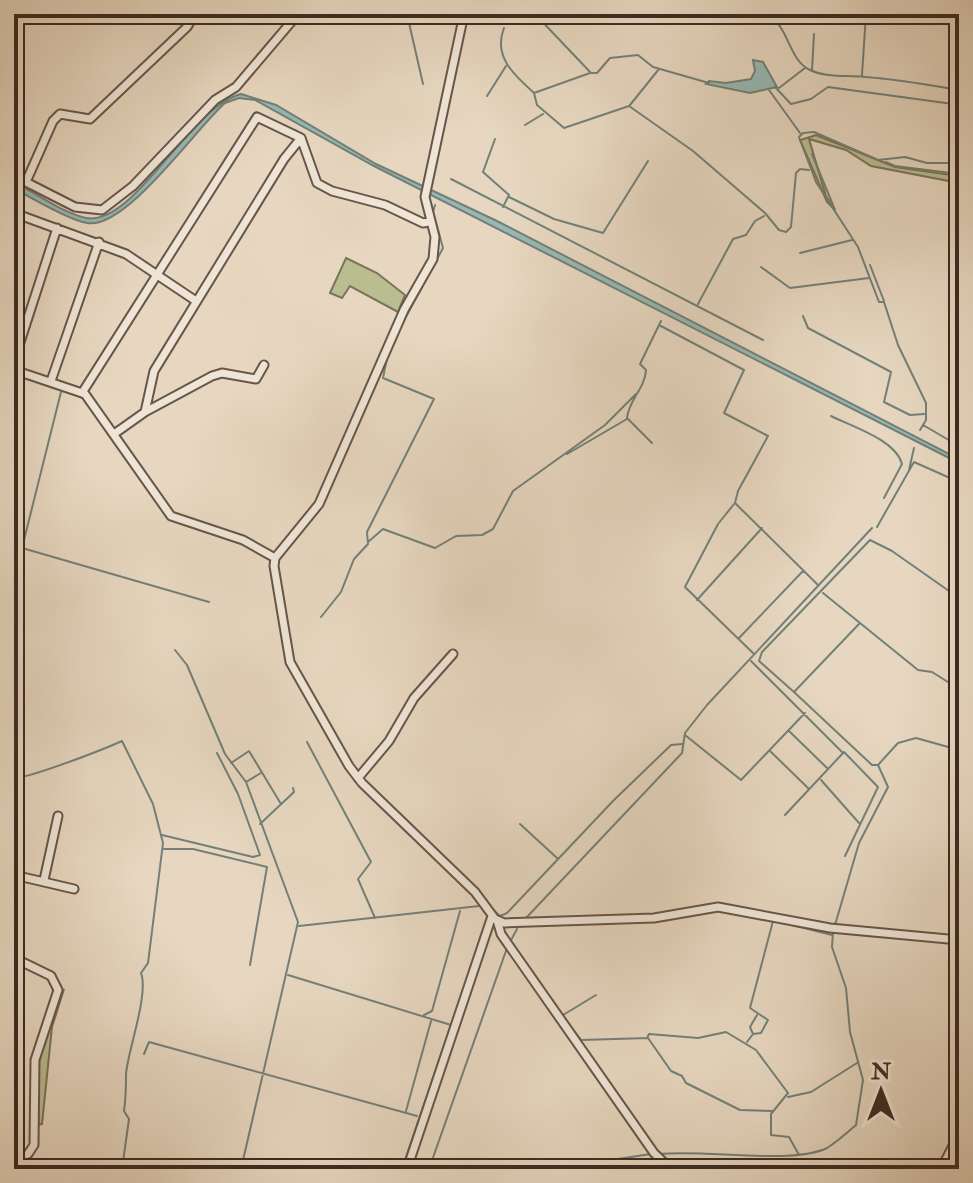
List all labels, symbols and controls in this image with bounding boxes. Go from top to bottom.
north arrow [841,1051,921,1131]
text: N [870,1058,891,1086]

